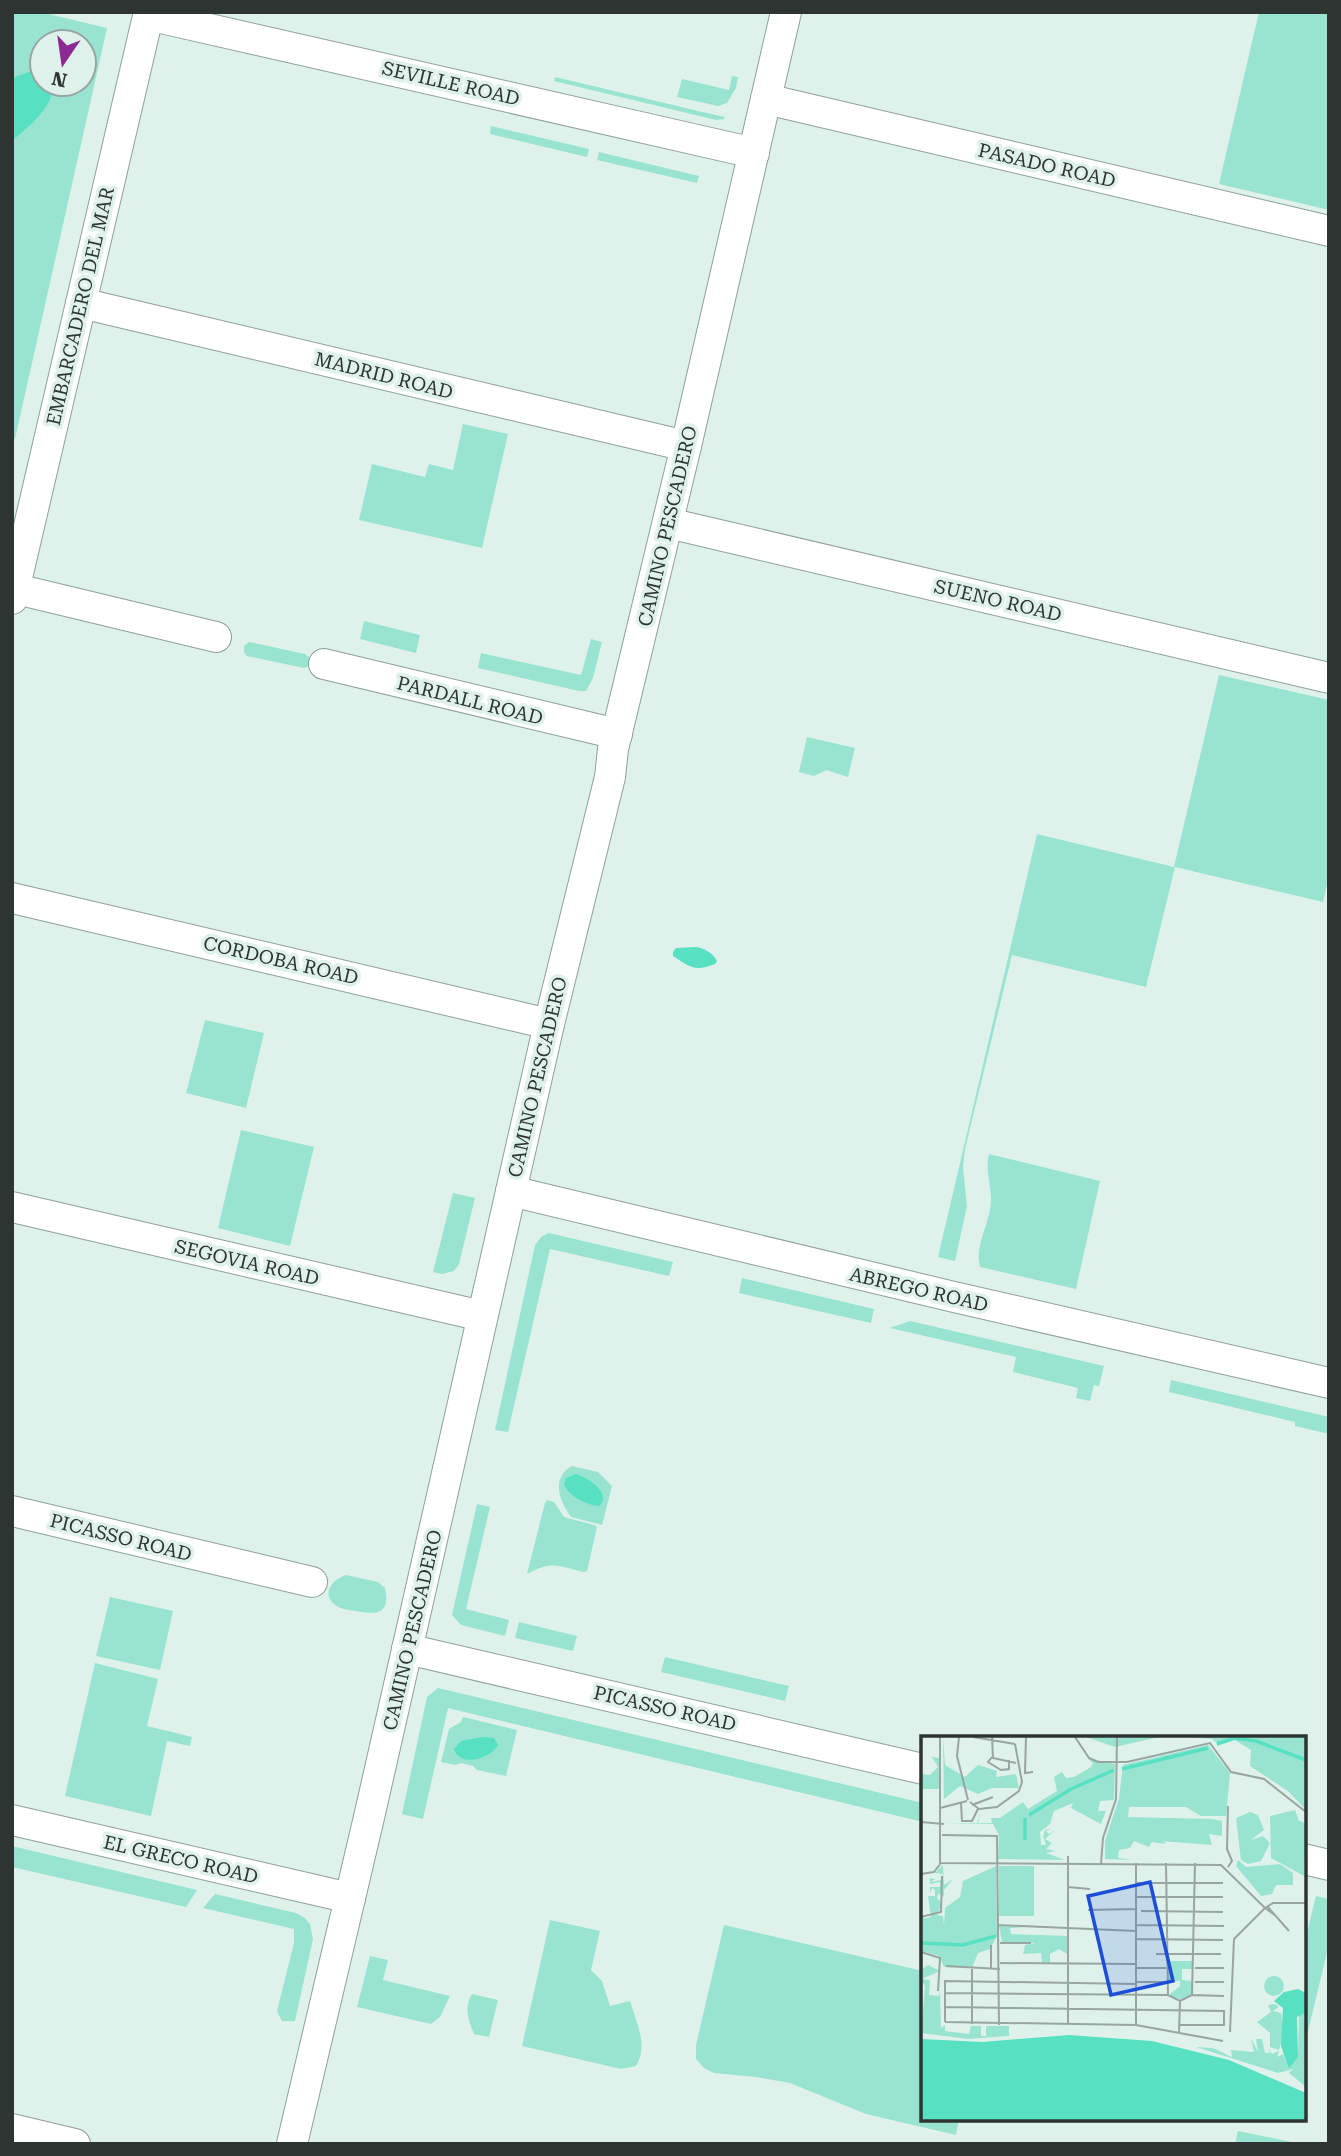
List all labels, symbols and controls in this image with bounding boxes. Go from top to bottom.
north arrow [28,28,98,98]
street label: SEVILLE ROAD [380,56,522,111]
text: N [49,66,69,92]
street label: PASADO ROAD [976,138,1118,192]
street label: EMBARCADERO DEL MAR [42,185,119,428]
street label: MADRID ROAD [312,347,455,404]
street label: CAMINO PESCADERO [633,424,702,629]
street label: SUENO ROAD [932,575,1064,626]
street label: PARDALL ROAD [395,671,545,730]
street label: CORDOBA ROAD [201,931,361,989]
street label: CAMINO PESCADERO [503,975,572,1180]
street label: SEGOVIA ROAD [172,1235,321,1290]
street label: ABREGO ROAD [847,1262,990,1317]
street label: PICASSO ROAD [48,1509,194,1566]
street label: CAMINO PESCADERO [378,1528,447,1733]
street label: PICASSO ROAD [591,1681,738,1736]
inset map [921,1736,1306,2121]
street label: EL GRECO ROAD [101,1831,260,1888]

